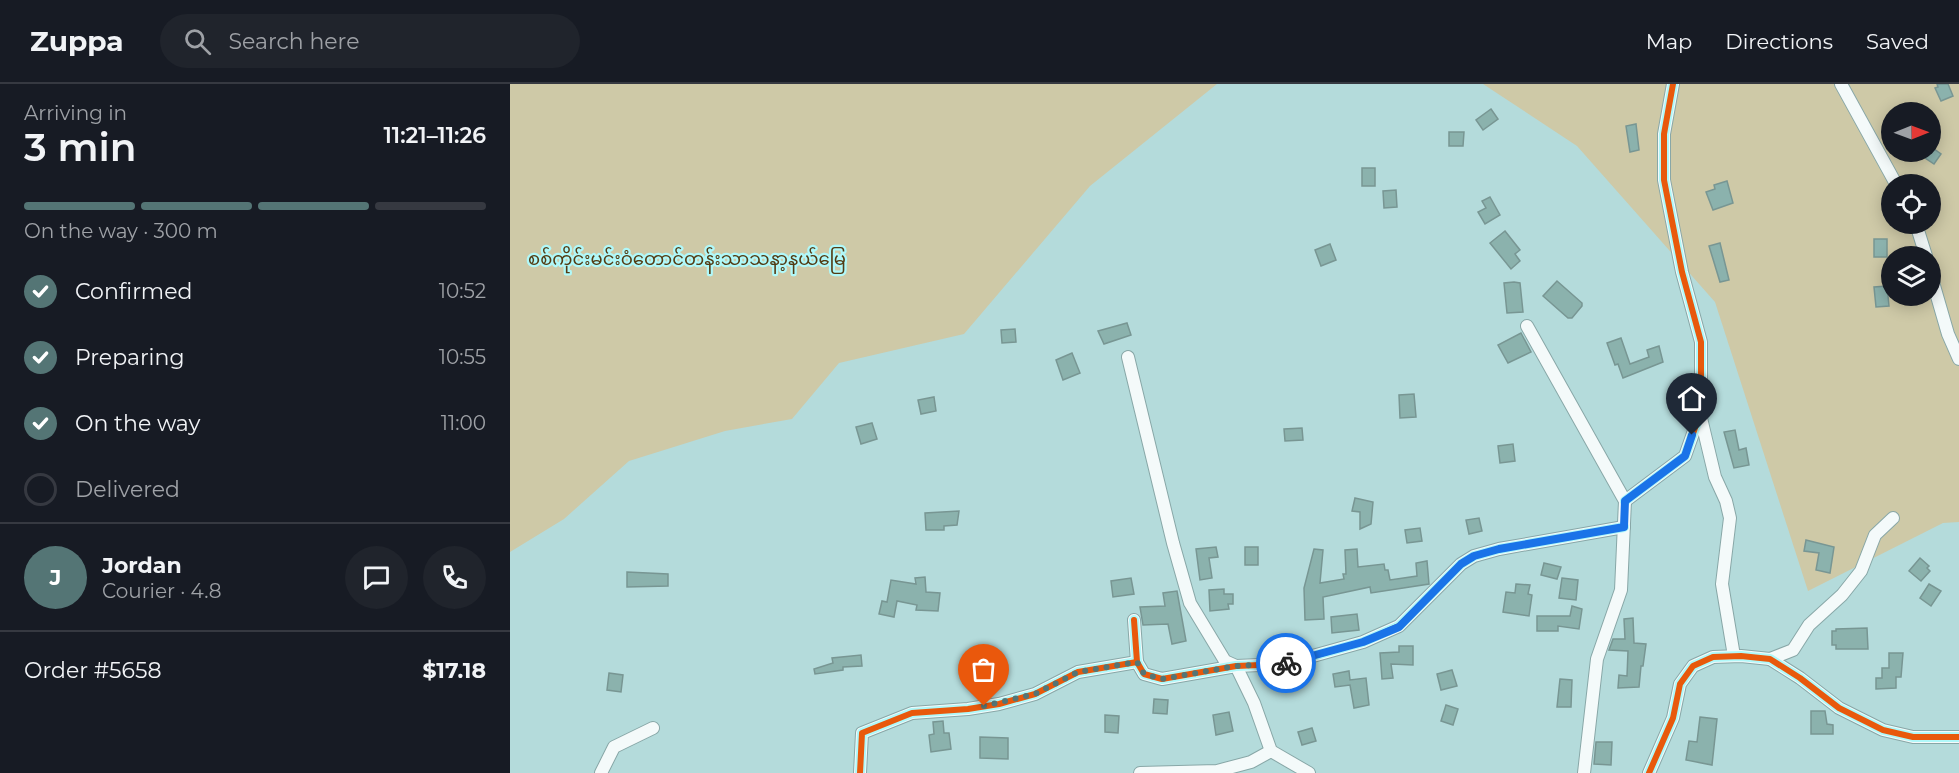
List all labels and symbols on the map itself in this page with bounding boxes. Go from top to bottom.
north arrow [1881,102,1941,162]
park label: စစ်ကိုင်းမင်းဝံတောင်တန်းသာသနာ့နယ်မြေ [528,245,846,274]
pin [1666,373,1717,435]
courier [1256,633,1316,693]
pin [958,644,1009,706]

